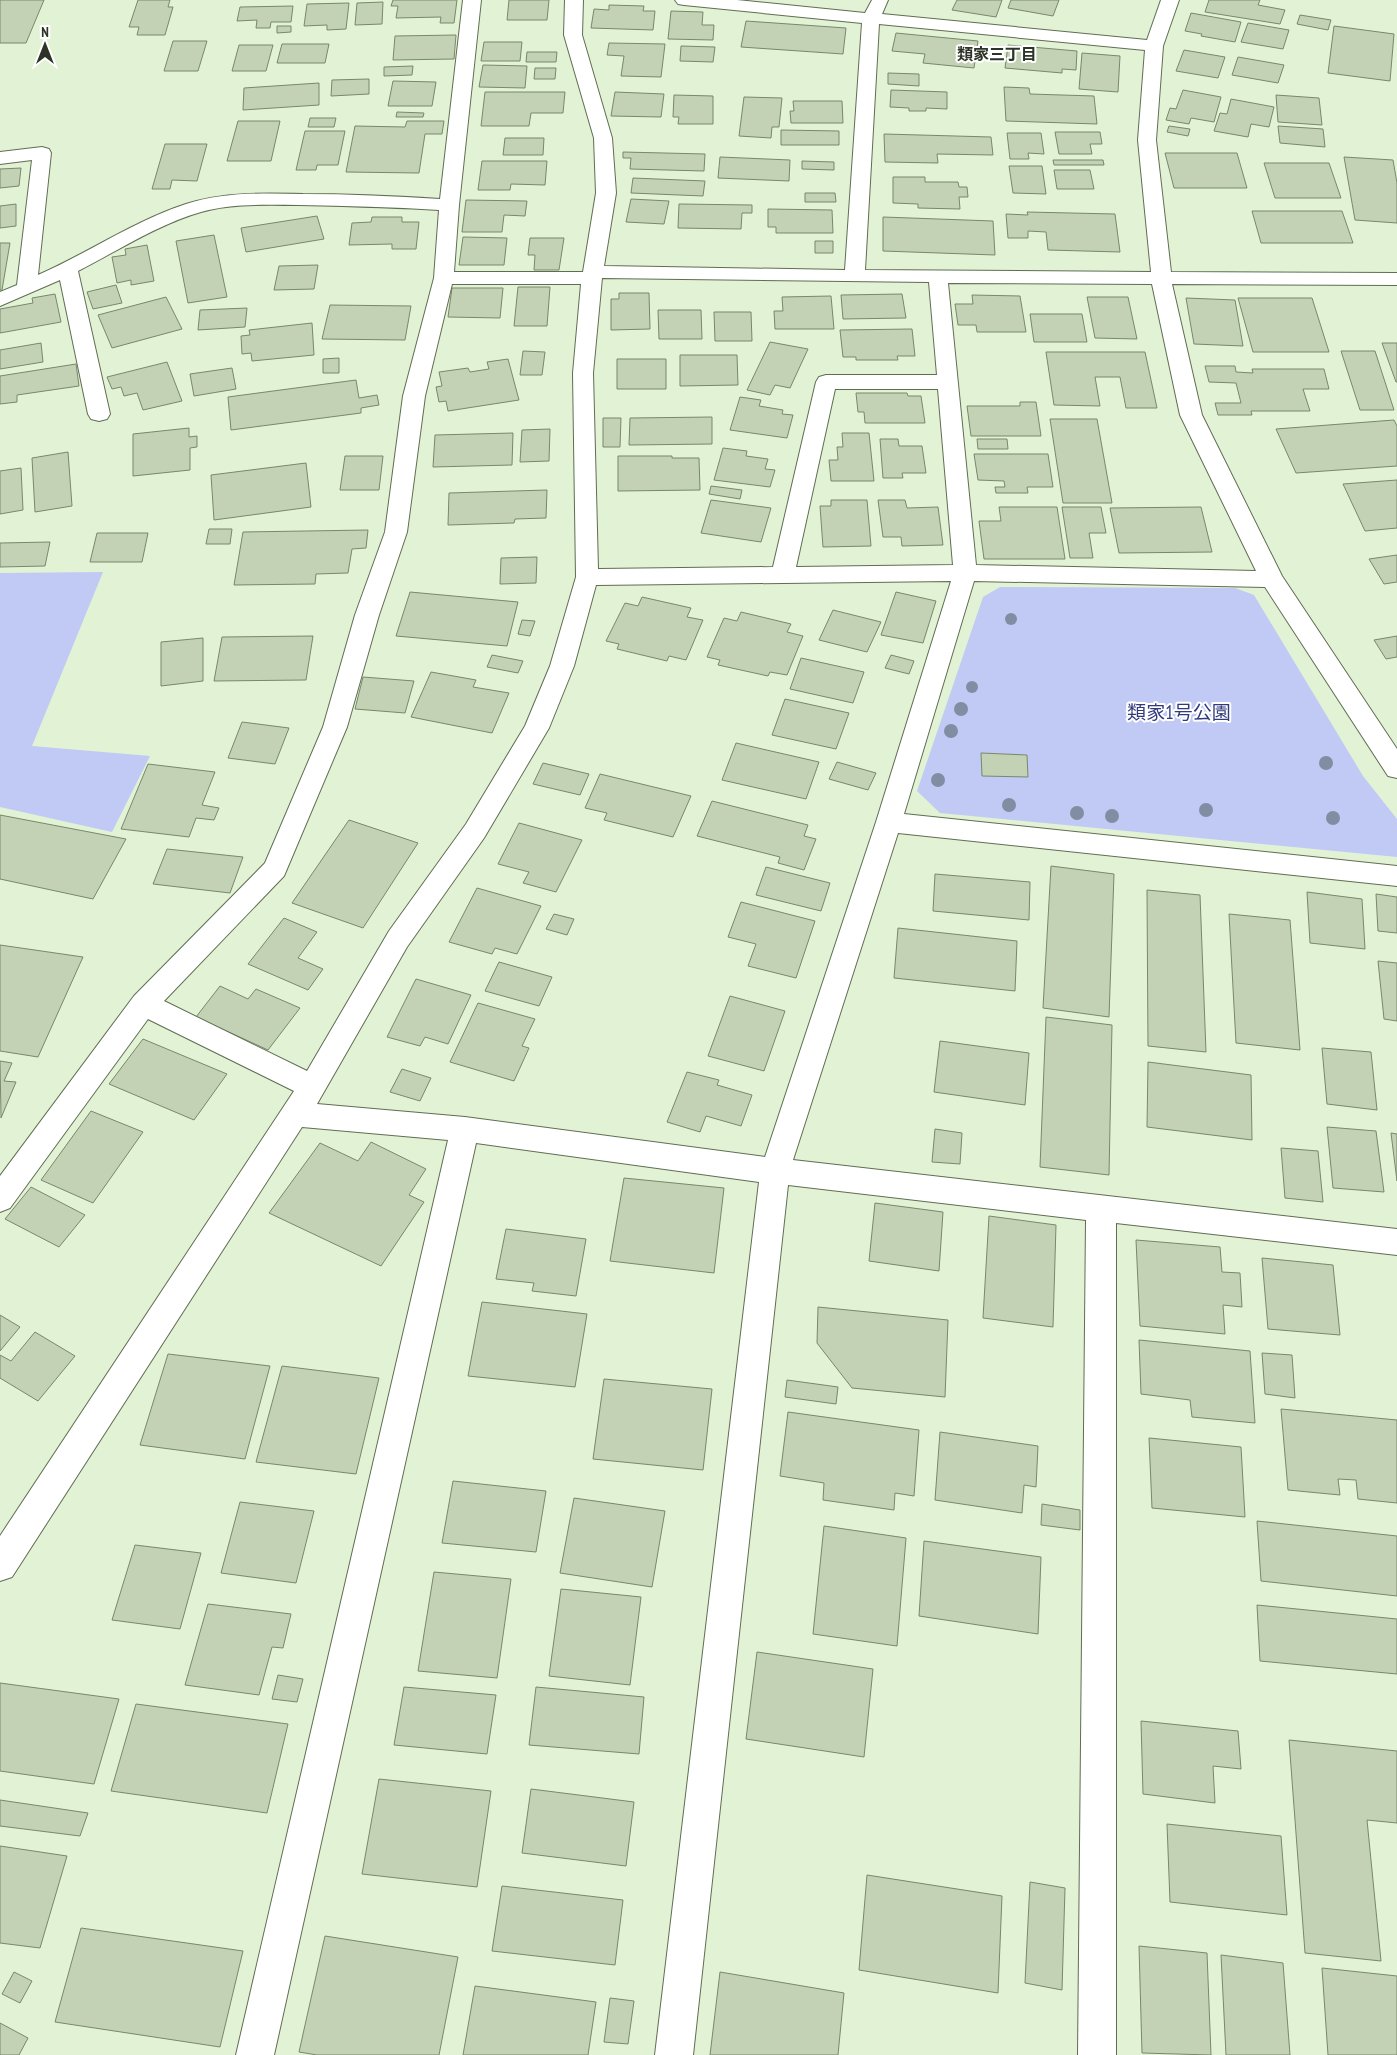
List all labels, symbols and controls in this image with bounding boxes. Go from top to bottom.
north arrow [20,20,70,70]
text: N [41,23,49,41]
district label: 類家三丁目 [957,44,1037,64]
park label: 類家1号公園 [1127,700,1231,724]

